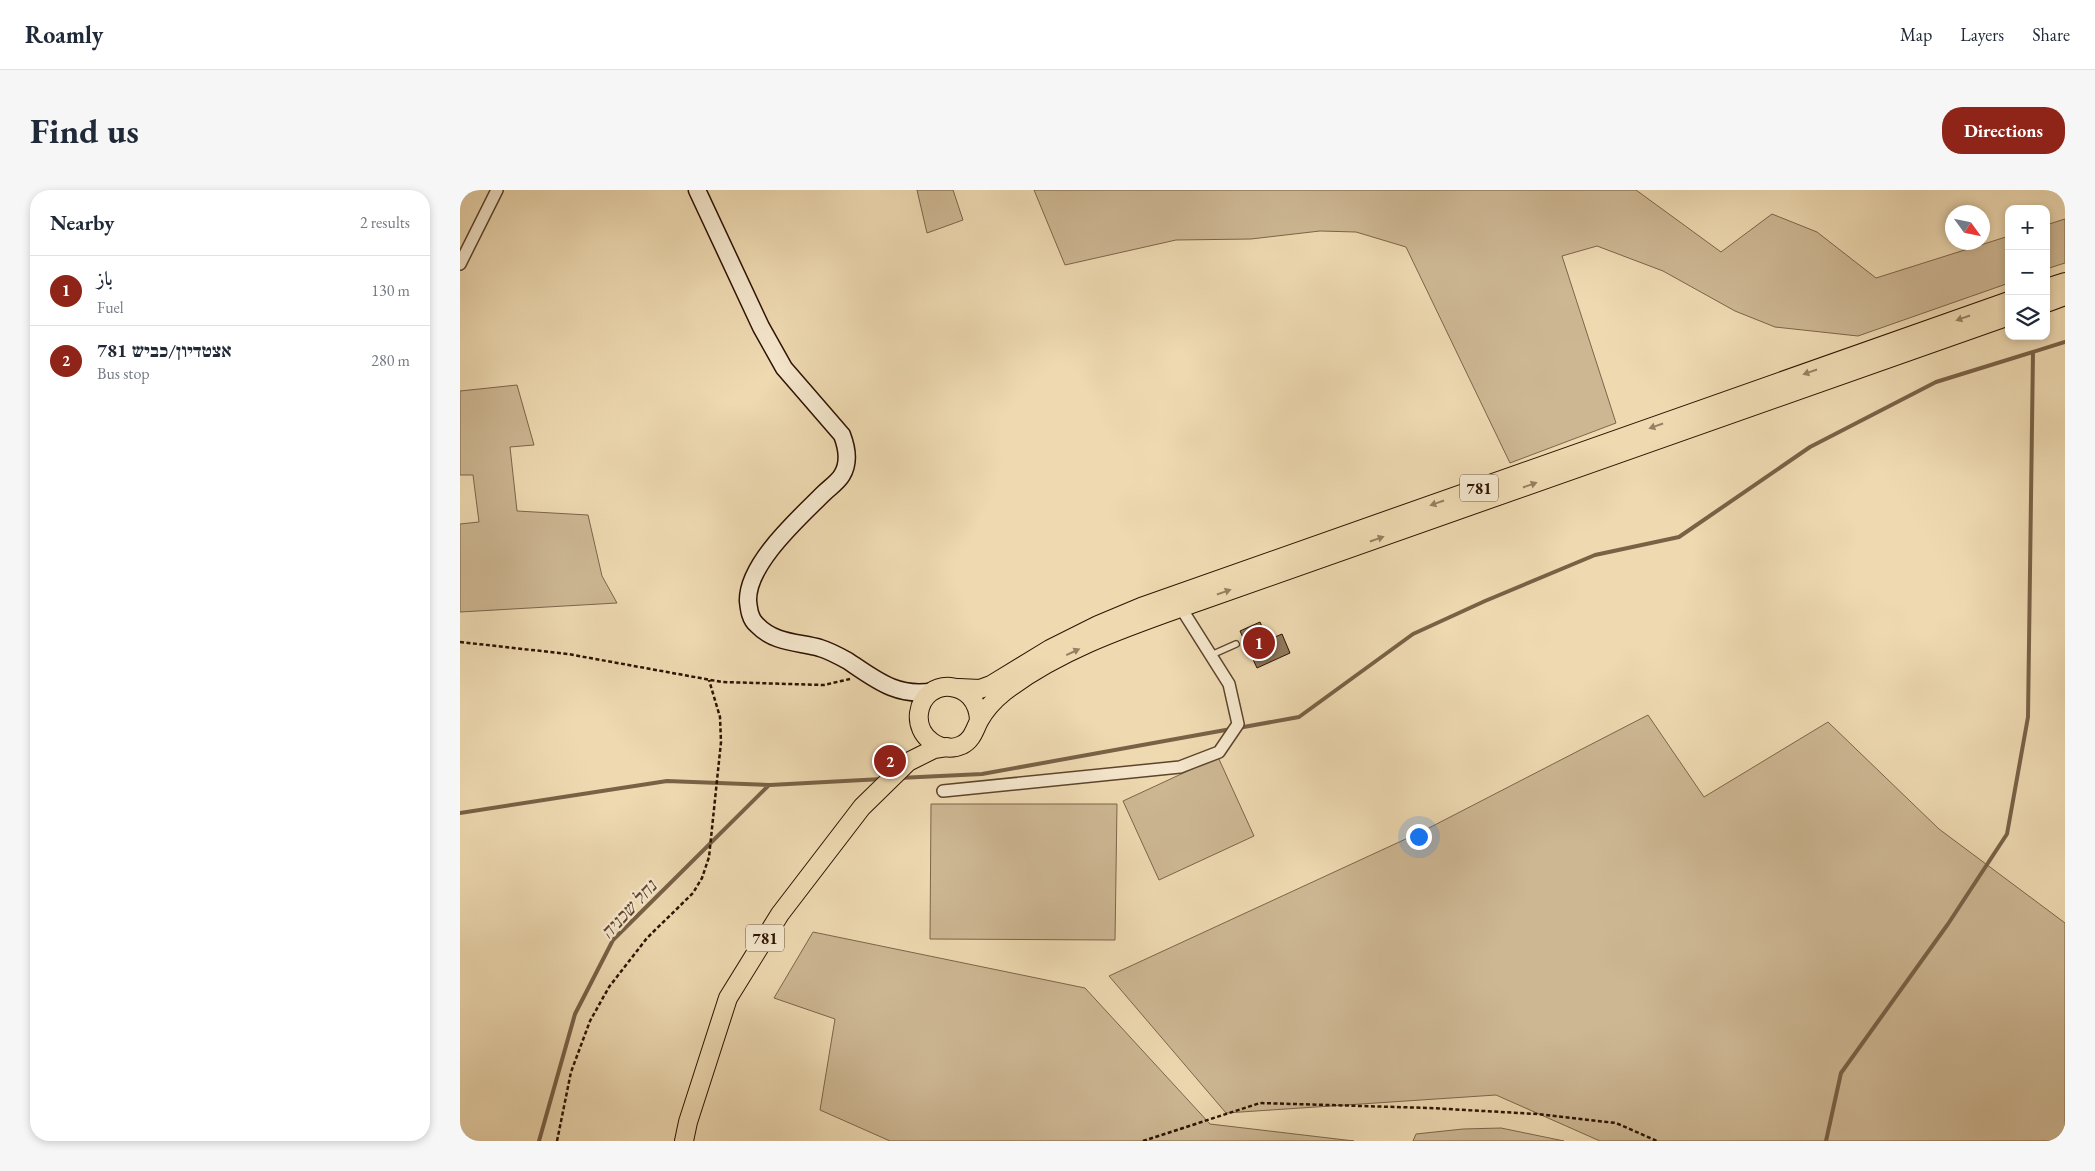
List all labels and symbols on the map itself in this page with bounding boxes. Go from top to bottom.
north arrow [1945,205,1990,250]
one-way arrow [1955,314,1970,322]
one-way arrow [1802,368,1817,376]
one-way arrow [1649,423,1664,430]
road number: 781 [1460,474,1498,502]
one-way arrow [1523,480,1538,488]
one-way arrow [1429,499,1444,507]
one-way arrow [1370,534,1385,542]
one-way arrow [1217,588,1232,596]
pin: 1 [1243,624,1275,662]
one-way arrow [1066,648,1080,656]
pin: 2 [874,742,906,780]
your location [1406,824,1432,850]
water label: נחל שכניה [595,873,663,944]
road number: 781 [746,924,784,951]

